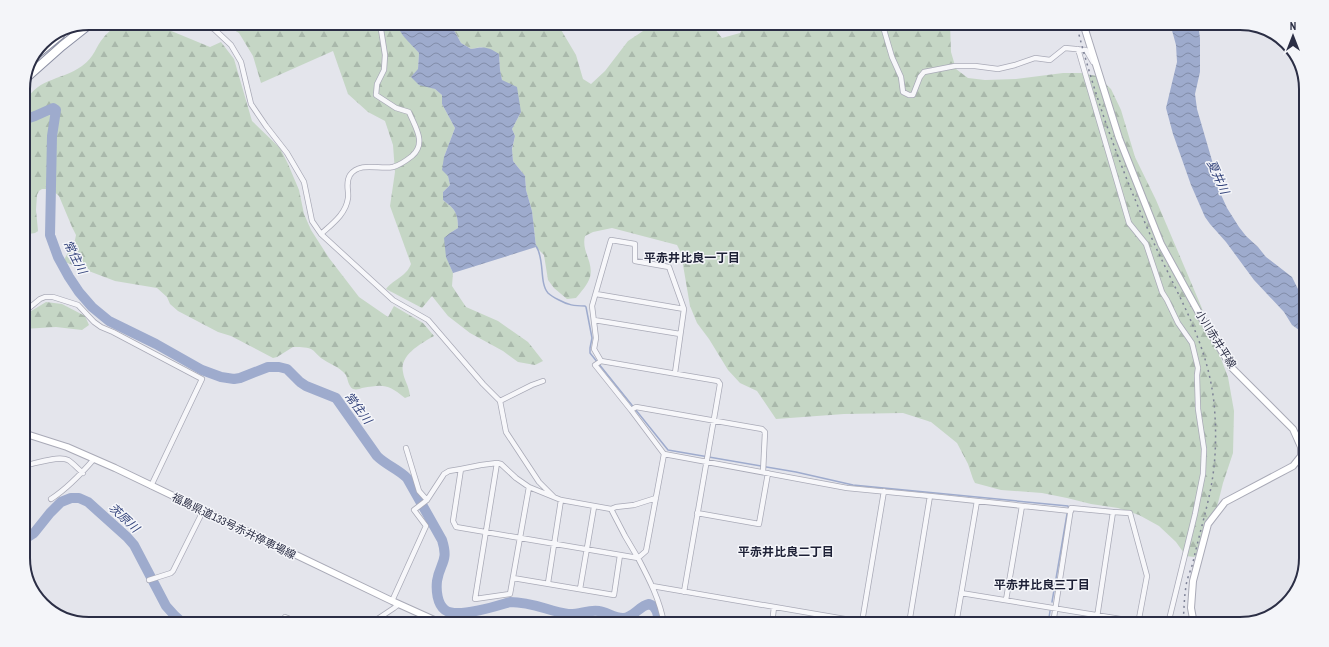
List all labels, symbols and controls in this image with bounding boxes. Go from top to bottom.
north arrow [1273,16,1313,56]
text: N [1290,19,1296,33]
water label: 夏井川 [1203,157,1233,199]
water label: 常住川 [60,237,91,278]
district label: 平赤井比良一丁目 [644,250,740,266]
street label: 小川赤井平線 [1193,307,1239,371]
water label: 常住川 [341,389,376,429]
street label: 福島県道133号赤井停車場線 [170,490,298,562]
water label: 茨原川 [105,500,144,537]
district label: 平赤井比良二丁目 [738,544,834,560]
district label: 平赤井比良三丁目 [994,577,1090,593]

